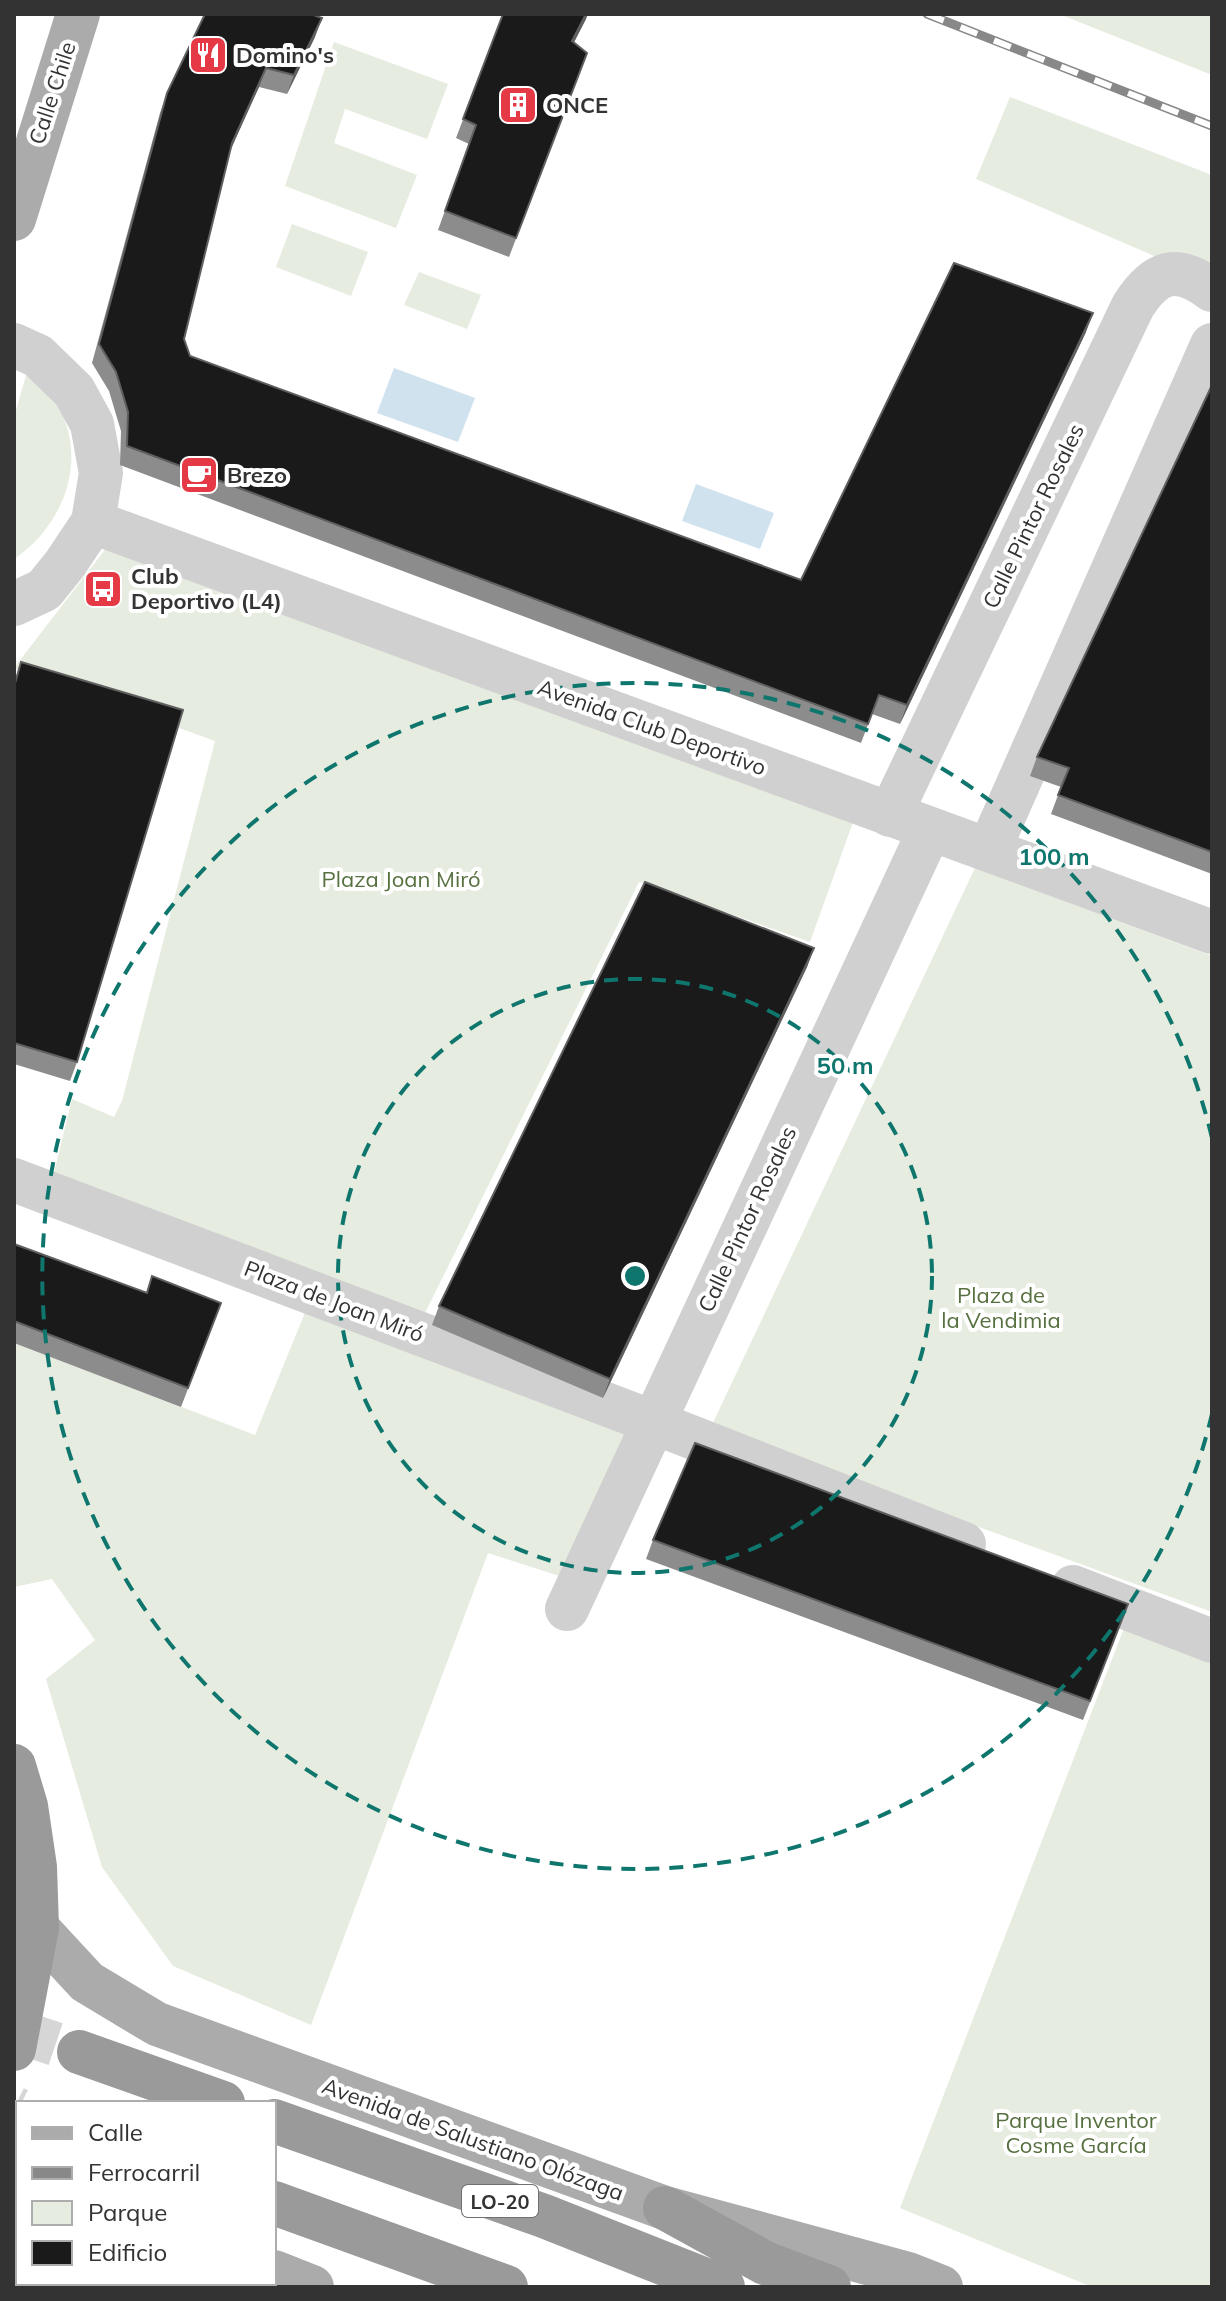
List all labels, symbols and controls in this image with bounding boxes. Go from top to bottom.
restaurant icon: Domino's [187,34,229,76]
street label: Calle Chile [22,38,82,148]
place label: Domino's [236,41,334,69]
building icon: ONCE [497,84,539,126]
place label: ONCE [546,91,608,119]
street label: Calle Pintor Rosales [976,419,1090,613]
cafe icon: Brezo [178,454,220,496]
place label: Brezo [227,461,287,489]
place label: Club Deportivo (L4) [131,562,282,615]
bus stop icon: Club Deportivo (L4) [82,568,124,610]
street label: Avenida Club Deportivo [534,673,770,781]
text: 100 m [1018,841,1090,871]
park label: Plaza Joan Miró [321,865,481,893]
text: 50 m [817,1050,873,1080]
street label: Calle Pintor Rosales [692,1121,802,1317]
street label: Plaza de Joan Miró [240,1254,428,1348]
centre of rings [621,1262,649,1290]
park label: Plaza de la Vendimia [941,1281,1061,1334]
street label: Avenida de Salustiano Olózaga [318,2071,628,2207]
legend [16,2101,276,2285]
park label: Parque Inventor Cosme García [995,2106,1157,2159]
text: Calle [88,2117,143,2147]
text: Ferrocarril [88,2157,200,2187]
road number: LO-20 [462,2185,538,2217]
text: Parque [88,2197,167,2227]
text: Edificio [88,2237,167,2267]

